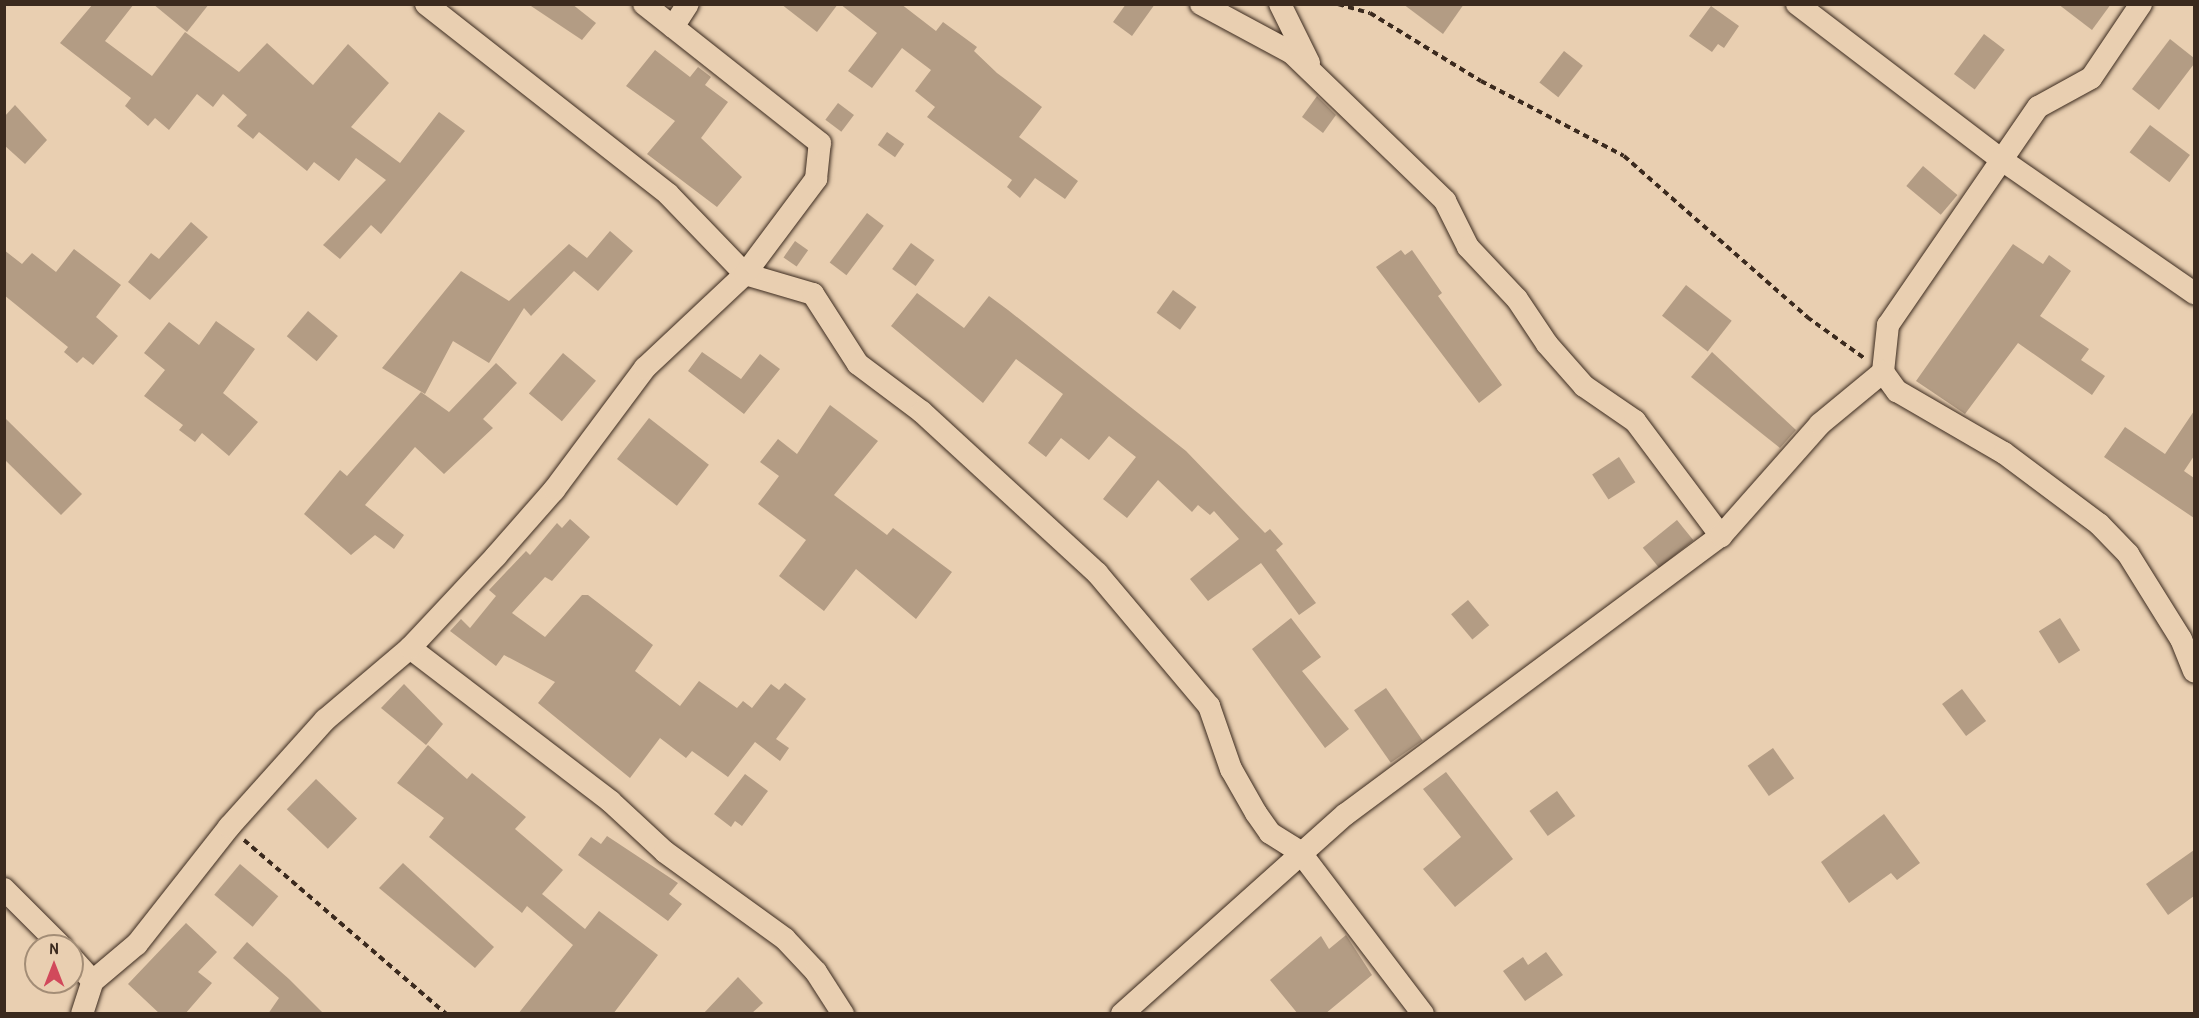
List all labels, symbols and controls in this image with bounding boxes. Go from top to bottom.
north arrow [24,934,84,994]
text: N [50,937,58,959]

